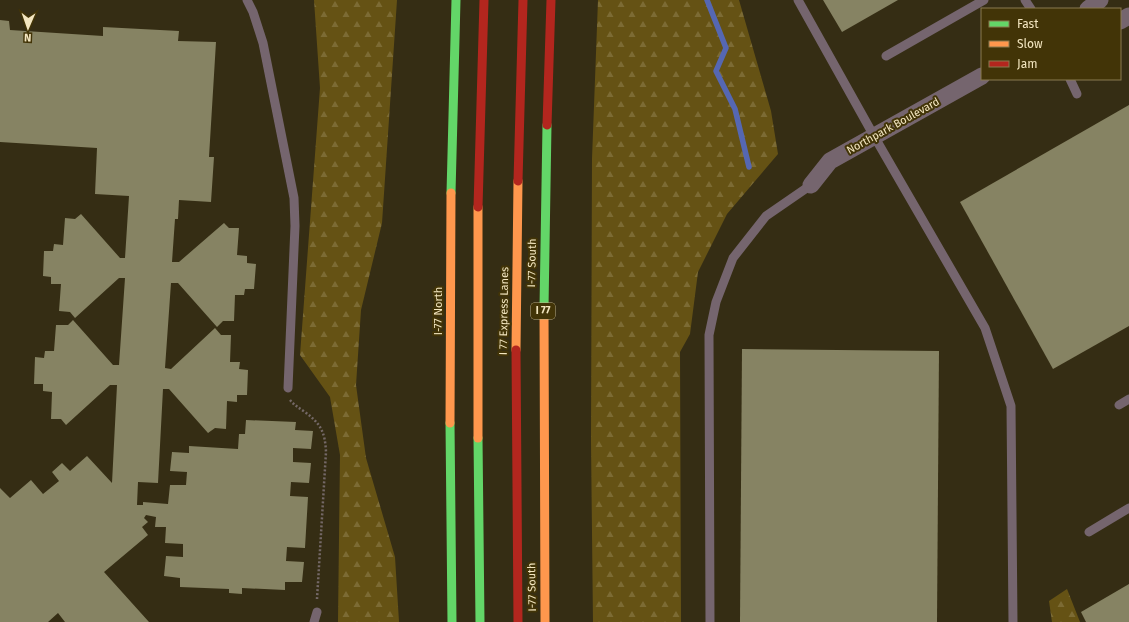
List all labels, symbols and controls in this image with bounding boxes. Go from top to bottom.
north arrow [8,8,48,48]
legend [981,8,1121,80]
text: Fast [1017,17,1039,31]
text: N [24,31,32,44]
text: Slow [1017,37,1043,51]
text: Jam [1017,57,1037,71]
street label: Northpark Boulevard [844,95,942,157]
street label: I-77 South [525,238,539,288]
street label: I 77 Express Lanes [497,267,511,355]
street label: I-77 North [432,287,445,335]
road number: I 77 [531,303,555,319]
street label: I-77 South [525,562,539,612]

